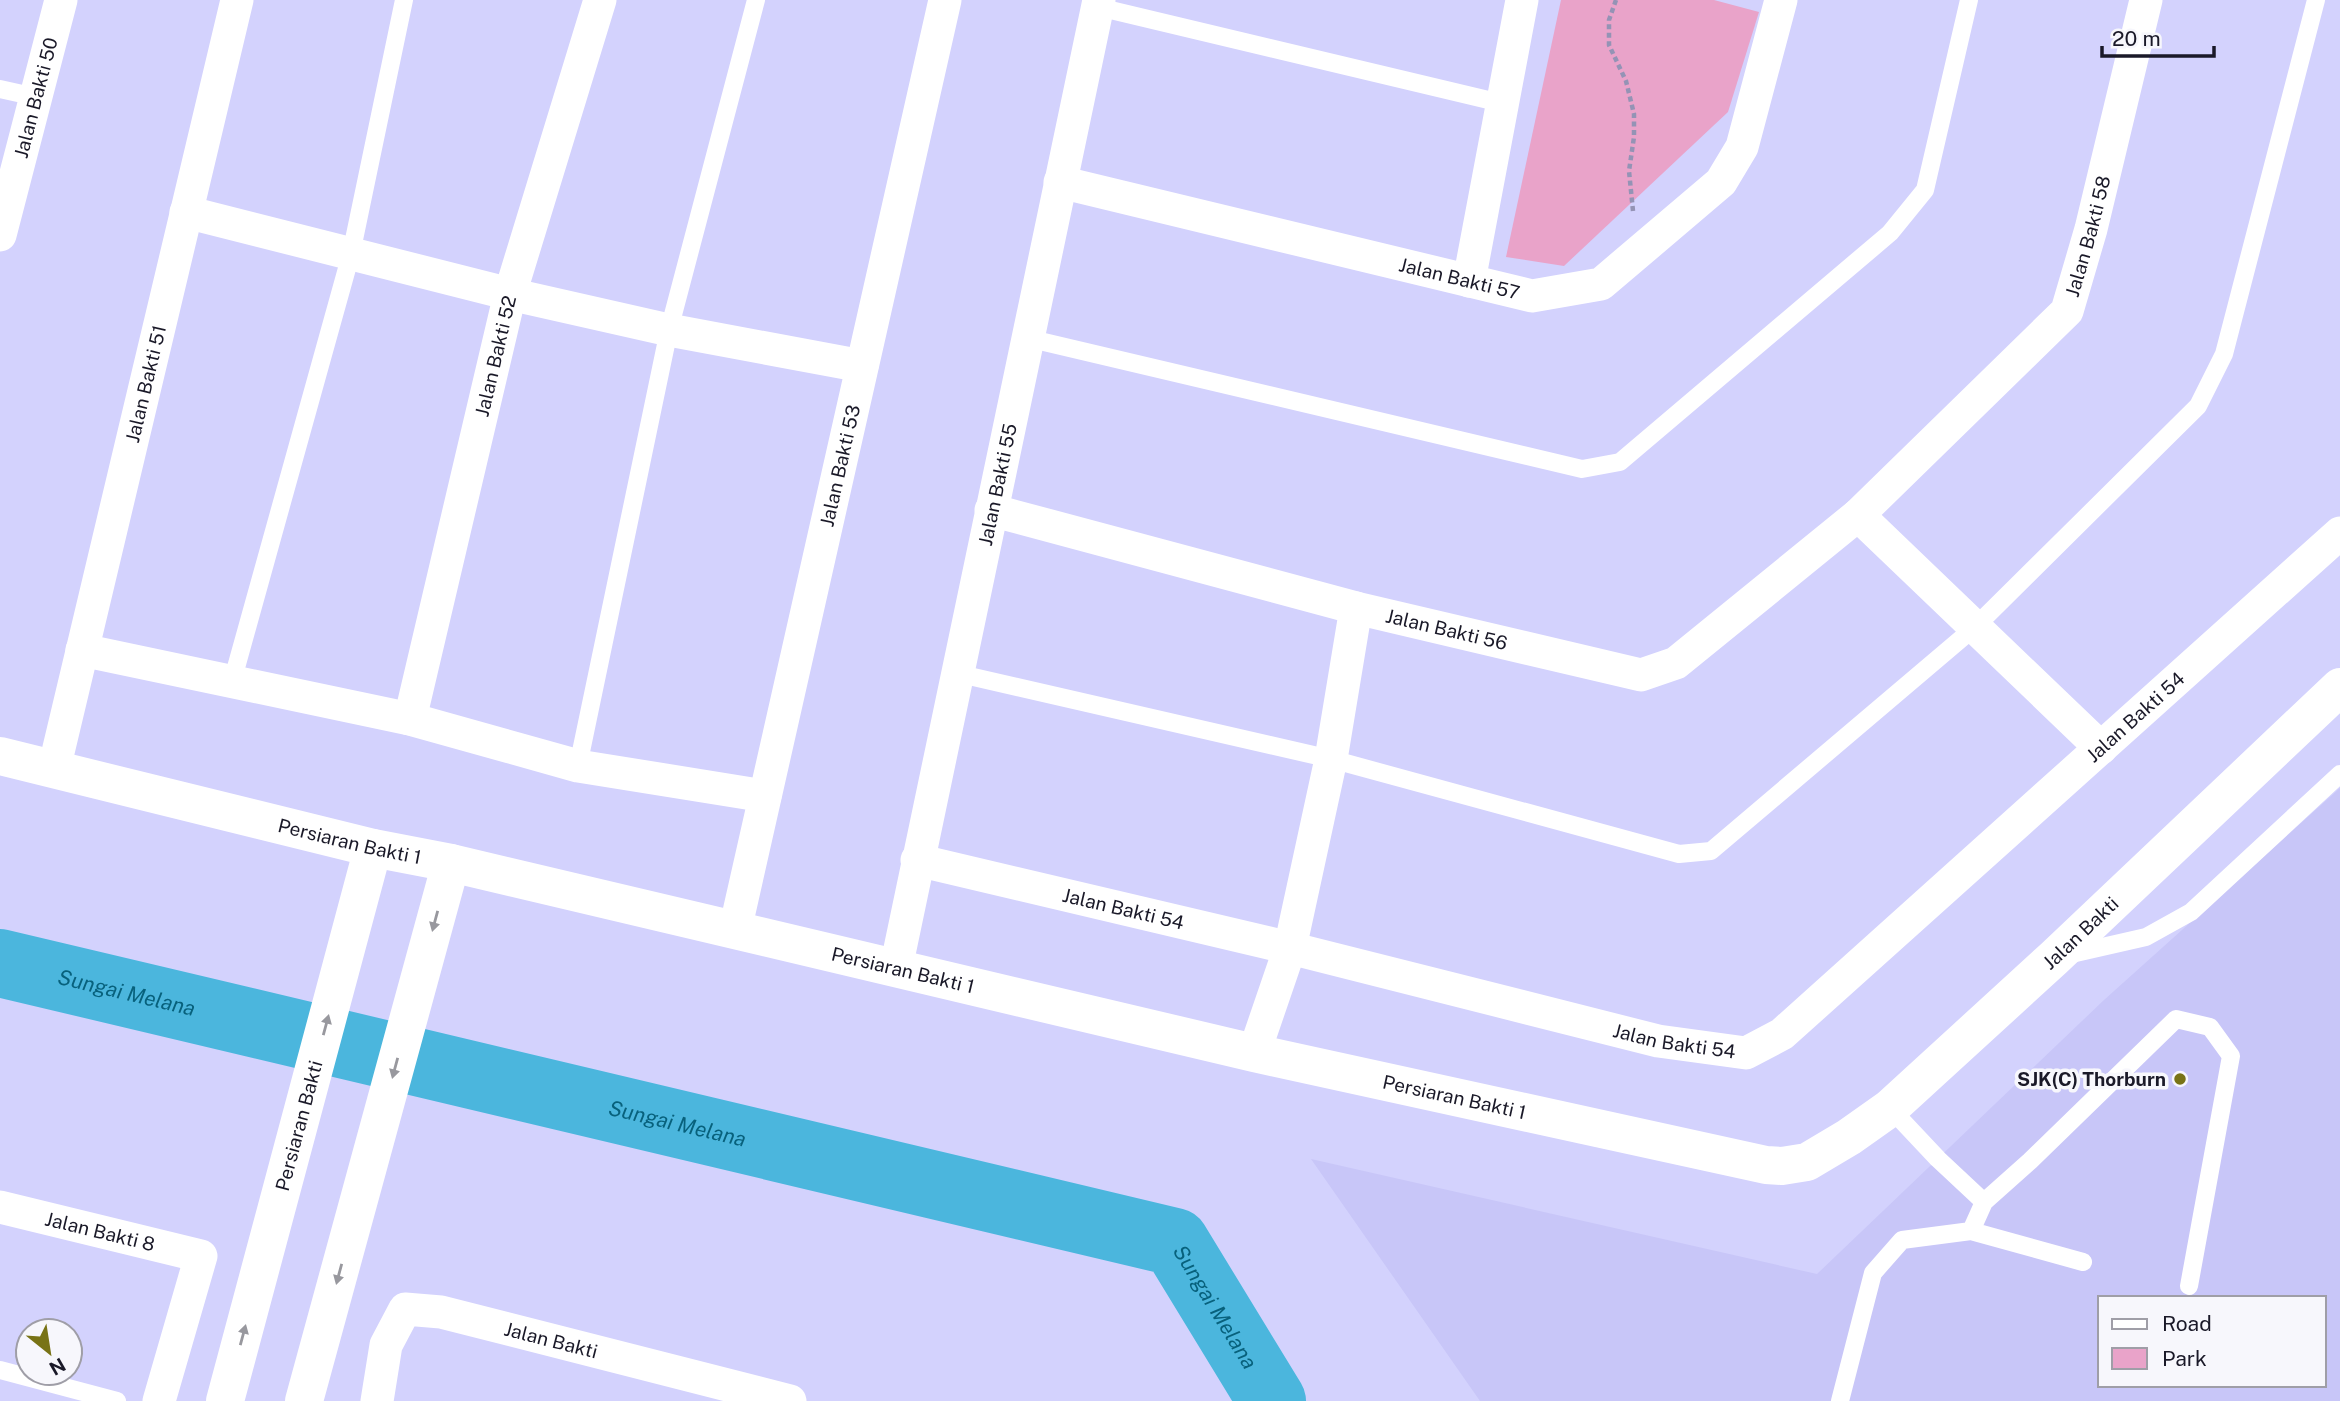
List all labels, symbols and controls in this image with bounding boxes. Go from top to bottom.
scale bar [2102,14,2214,58]
text: 20 m [2112,26,2161,51]
street label: Jalan Bakti 50 [9,35,62,160]
street label: Jalan Bakti 58 [2061,173,2114,299]
street label: Jalan Bakti 57 [1397,253,1522,304]
street label: Jalan Bakti 52 [471,293,520,419]
street label: Jalan Bakti 51 [121,323,170,445]
street label: Jalan Bakti 53 [815,403,864,529]
street label: Jalan Bakti 55 [974,421,1021,548]
street label: Jalan Bakti 56 [1384,604,1510,654]
street label: Jalan Bakti 54 [2082,667,2189,767]
street label: Persiaran Bakti 1 [276,814,423,868]
street label: Jalan Bakti 54 [1060,884,1186,934]
street label: Jalan Bakti [2038,892,2123,974]
one-way arrow [430,911,440,932]
street label: Persiaran Bakti 1 [829,942,977,997]
water label: Sungai Melana [55,964,198,1021]
one-way arrow [321,1014,332,1036]
street label: Jalan Bakti 54 [1611,1019,1737,1062]
one-way arrow [389,1057,400,1079]
street label: Persiaran Bakti [271,1058,327,1193]
place label: SJK(C) Thorburn [2017,1068,2166,1090]
street label: Persiaran Bakti 1 [1381,1070,1528,1123]
marker: SJK(C) Thorburn [2172,1071,2188,1087]
water label: Sungai Melana [606,1095,748,1152]
street label: Jalan Bakti 8 [43,1207,157,1255]
water label: Sungai Melana [1168,1240,1262,1373]
one-way arrow [333,1264,343,1285]
legend [2098,1296,2326,1387]
text: Road [2162,1311,2212,1336]
north arrow [14,1317,84,1387]
street label: Jalan Bakti [502,1318,600,1362]
one-way arrow [238,1324,249,1346]
text: Park [2162,1346,2207,1371]
text: N [46,1353,69,1380]

